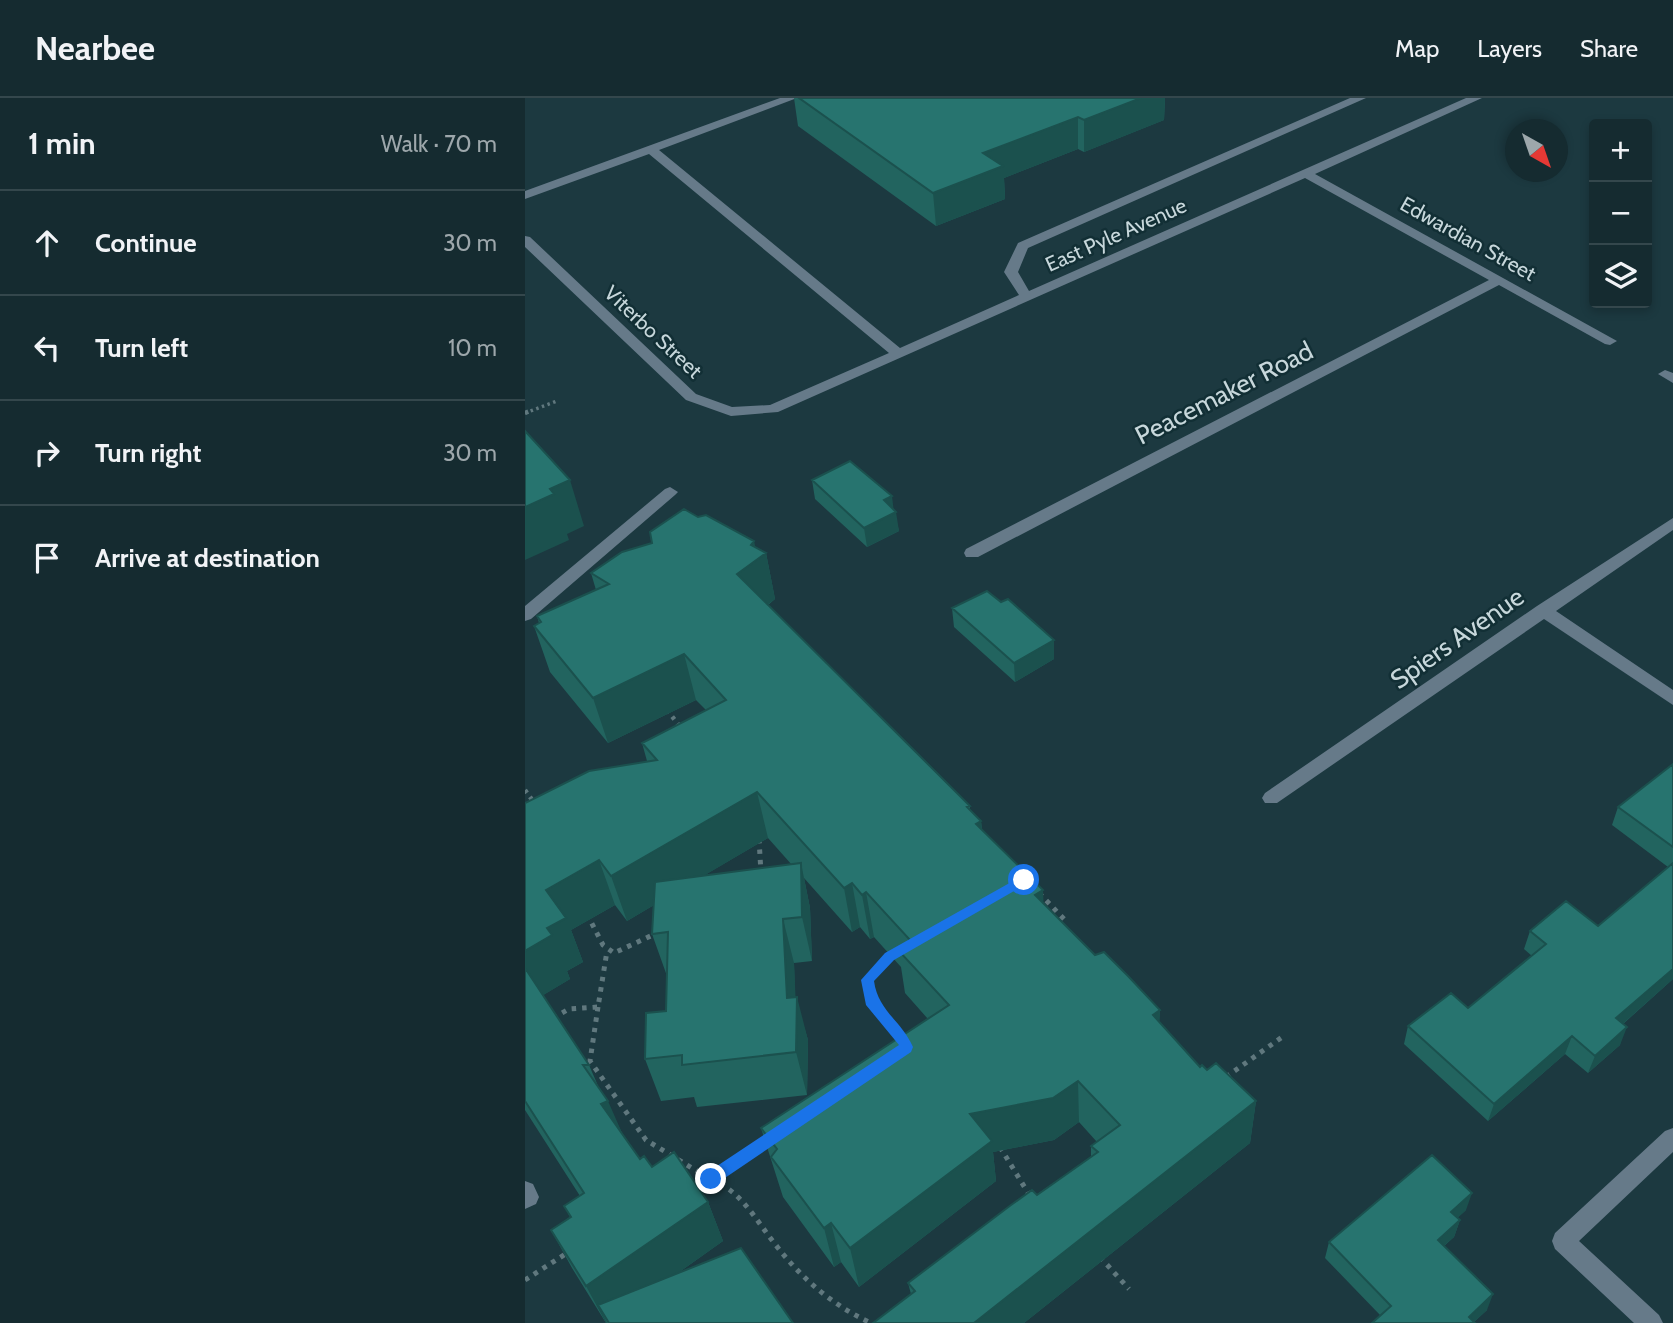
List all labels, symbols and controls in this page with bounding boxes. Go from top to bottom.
text: Nearbee [35,28,155,68]
text: Map [1395,34,1439,63]
text: Layers [1477,34,1542,63]
text: Share [1580,34,1638,63]
north arrow [1505,119,1568,182]
map controls [1589,119,1652,308]
button: + [1589,119,1652,182]
text: 1 min [28,125,96,162]
text: Walk · 70 m [381,130,497,158]
button: − [1589,182,1652,245]
street label: Edwardian Street [1396,191,1540,286]
street label: East Pyle Avenue [1041,192,1190,277]
icon: ahead [28,224,66,262]
text: Continue [95,227,197,259]
text: 30 m [443,229,497,257]
button: layers [1589,245,1652,308]
street label: Viterbo Street [599,280,707,383]
icon: left [28,329,66,367]
text: Turn left [95,332,188,364]
text: 10 m [448,334,497,362]
street label: Peacemaker Road [1130,334,1318,452]
icon: right [28,434,66,472]
text: Turn right [95,437,201,469]
text: 30 m [443,439,497,467]
icon: arrive [28,539,66,577]
text: Arrive at destination [95,542,320,574]
street label: Spiers Avenue [1384,580,1530,696]
route start [1008,864,1039,895]
route end [695,1163,726,1194]

